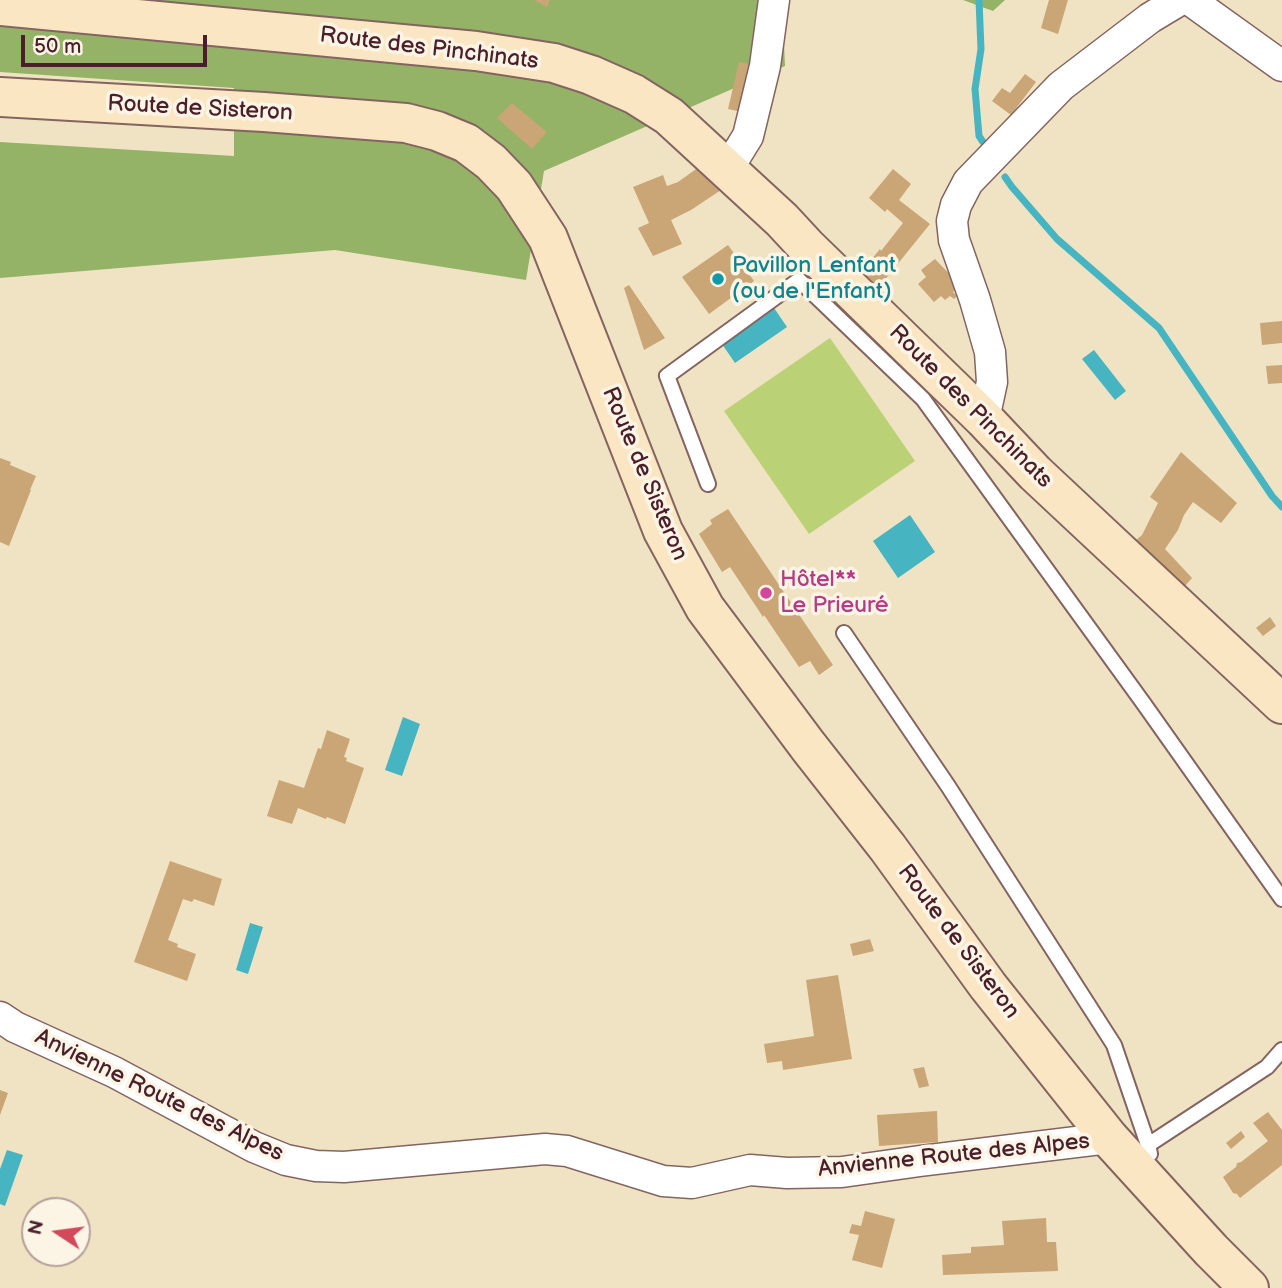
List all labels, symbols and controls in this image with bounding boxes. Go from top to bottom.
scale bar [24,21,210,65]
street label: Route des Pinchinats [318,22,540,76]
text: 50 m [34,34,81,59]
street label: Route de Sisteron [106,90,294,128]
place label: Pavillon Lenfant (ou de l'Enfant) [732,252,896,306]
marker: Pavillon Lenfant (ou de l'Enfant) [710,271,726,287]
street label: Route des Pinchinats [882,319,1058,495]
street label: Route de Sisteron [595,383,693,565]
place label: Hôtel** Le Prieuré [780,566,889,620]
marker: Hôtel** Le Prieuré [758,585,774,601]
street label: Route de Sisteron [891,859,1025,1025]
street label: Anvienne Route des Alpes [30,1024,288,1168]
street label: Anvienne Route des Alpes [817,1128,1091,1184]
north arrow [21,1197,91,1267]
text: N [24,1218,50,1237]

